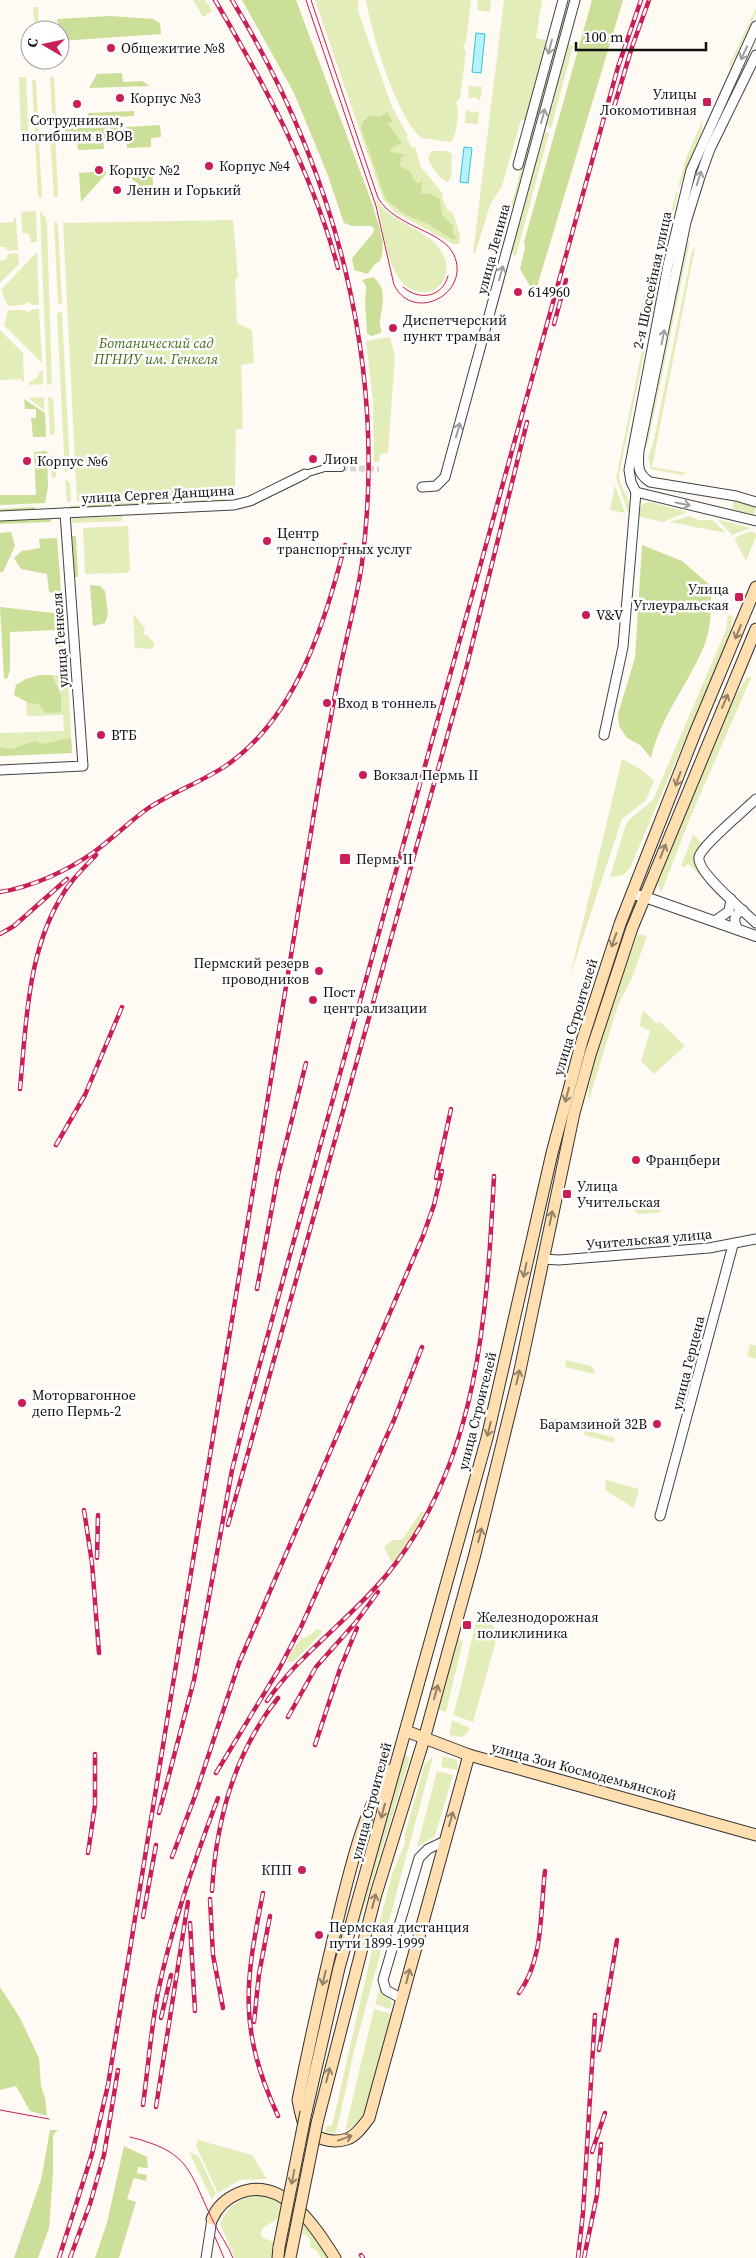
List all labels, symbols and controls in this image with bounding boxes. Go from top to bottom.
north arrow [20,20,70,70]
scale bar [576,20,706,52]
text: 100 m [584,26,624,47]
text: С [22,37,43,49]
place label: Общежитие №8 [121,38,225,58]
one-way arrow [545,39,555,55]
marker: Общежитие №8 [105,42,117,54]
one-way arrow [738,45,748,60]
place label: Улицы Локомотивная [600,84,697,120]
place label: Корпус №3 [130,88,201,108]
marker: Корпус №3 [114,92,126,104]
marker: Улицы Локомотивная [701,96,713,108]
marker: Сотрудникам, погибшим в ВОВ [71,98,83,110]
one-way arrow [539,109,549,125]
place label: Сотрудникам, погибшим в ВОВ [21,110,133,146]
place label: Корпус №4 [219,156,290,176]
place label: Корпус №2 [109,160,180,180]
marker: Корпус №4 [203,160,215,172]
marker: Корпус №2 [93,164,105,176]
one-way arrow [695,171,705,187]
place label: Ленин и Горький [127,180,241,200]
marker: Ленин и Горький [111,184,123,196]
street label: улица Ленина [471,201,515,297]
street label: 2-я Шоссейная улица [628,209,677,351]
one-way arrow [496,265,506,281]
place label: 614960 [528,282,570,302]
marker: 614960 [512,286,524,298]
place label: Диспетчерский пункт трамвая [403,310,507,346]
marker: Диспетчерский пункт трамвая [387,322,399,334]
one-way arrow [659,329,668,345]
park label: Ботанический сад ПГНИУ им. Генкеля [93,333,218,369]
one-way arrow [454,422,463,438]
place label: Лион [323,449,358,469]
place label: Корпус №6 [37,451,108,471]
marker: Лион [307,453,319,465]
marker: Корпус №6 [21,455,33,467]
street label: улица Сергея Данщина [81,480,236,508]
one-way arrow [674,500,690,509]
place label: Центр транспортных услуг [277,523,412,559]
marker: Центр транспортных услуг [261,535,273,547]
place label: Улица Углеуральская [633,579,730,615]
marker: Улица Углеуральская [733,591,745,603]
street label: улица Генкеля [47,592,73,688]
place label: V&V [596,605,624,625]
marker: V&V [580,609,592,621]
one-way arrow [732,624,742,639]
place label: Вход в тоннель [337,693,437,713]
one-way arrow [721,694,731,709]
marker: Вход в тоннель [321,697,333,709]
place label: ВТБ [111,725,137,745]
marker: ВТБ [95,729,107,741]
place label: Вокзал Пермь II [373,765,479,785]
marker: Вокзал Пермь II [357,769,369,781]
one-way arrow [673,770,682,786]
one-way arrow [660,844,669,859]
place label: Пермь II [356,849,413,869]
marker: Пермь II [338,852,352,866]
one-way arrow [609,931,619,947]
place label: Пермский резерв проводников [193,953,309,989]
street label: улица Строителей [548,956,602,1078]
marker: Пермский резерв проводников [313,965,325,977]
place label: Пост централизации [323,982,427,1018]
marker: Пост централизации [307,994,319,1006]
one-way arrow [562,1087,572,1103]
place label: Францбери [646,1150,721,1170]
marker: Францбери [630,1154,642,1166]
place label: Улица Учительская [577,1176,661,1212]
marker: Улица Учительская [561,1188,573,1200]
one-way arrow [547,1211,556,1227]
street label: Учительская улица [585,1223,714,1254]
one-way arrow [520,1262,530,1278]
street label: улица Герцена [667,1313,710,1412]
street label: улица Строителей [453,1350,501,1472]
one-way arrow [514,1370,523,1386]
place label: Моторвагонное депо Пермь-2 [32,1385,136,1421]
marker: Моторвагонное депо Пермь-2 [16,1397,28,1409]
place label: Барамзиной 32В [539,1414,647,1434]
marker: Барамзиной 32В [651,1418,663,1430]
one-way arrow [484,1420,494,1436]
one-way arrow [476,1528,485,1544]
place label: Железнодорожная поликлиника [477,1607,599,1643]
marker: Железнодорожная поликлиника [461,1619,473,1631]
one-way arrow [432,1684,442,1700]
street label: улица Зои Космодемьянской [489,1737,679,1805]
street label: улица Строителей [346,1740,396,1862]
one-way arrow [378,1803,388,1819]
one-way arrow [447,1811,456,1827]
place label: КПП [261,1860,292,1880]
marker: КПП [296,1864,308,1876]
one-way arrow [370,1894,379,1910]
place label: Пермская дистанция пути 1899-1999 [329,1917,469,1953]
marker: Пермская дистанция пути 1899-1999 [313,1929,325,1941]
one-way arrow [404,1968,413,1984]
one-way arrow [319,1969,328,1985]
one-way arrow [324,2068,333,2084]
one-way arrow [337,2133,352,2142]
one-way arrow [288,2169,297,2185]

